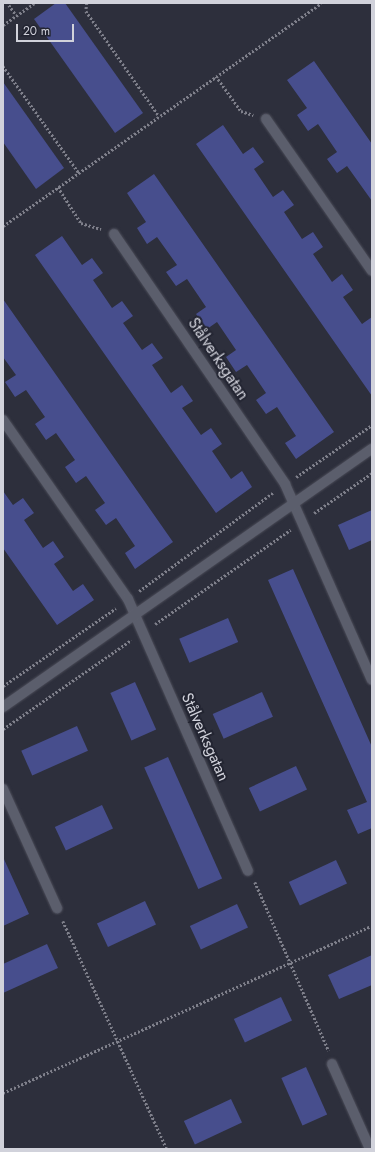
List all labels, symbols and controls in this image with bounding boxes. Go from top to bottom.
scale bar [18,16,76,42]
text: 20 m [23,22,50,40]
street label: Stålverksgatan [184,314,252,404]
street label: Stålverksgatan [177,690,233,784]

